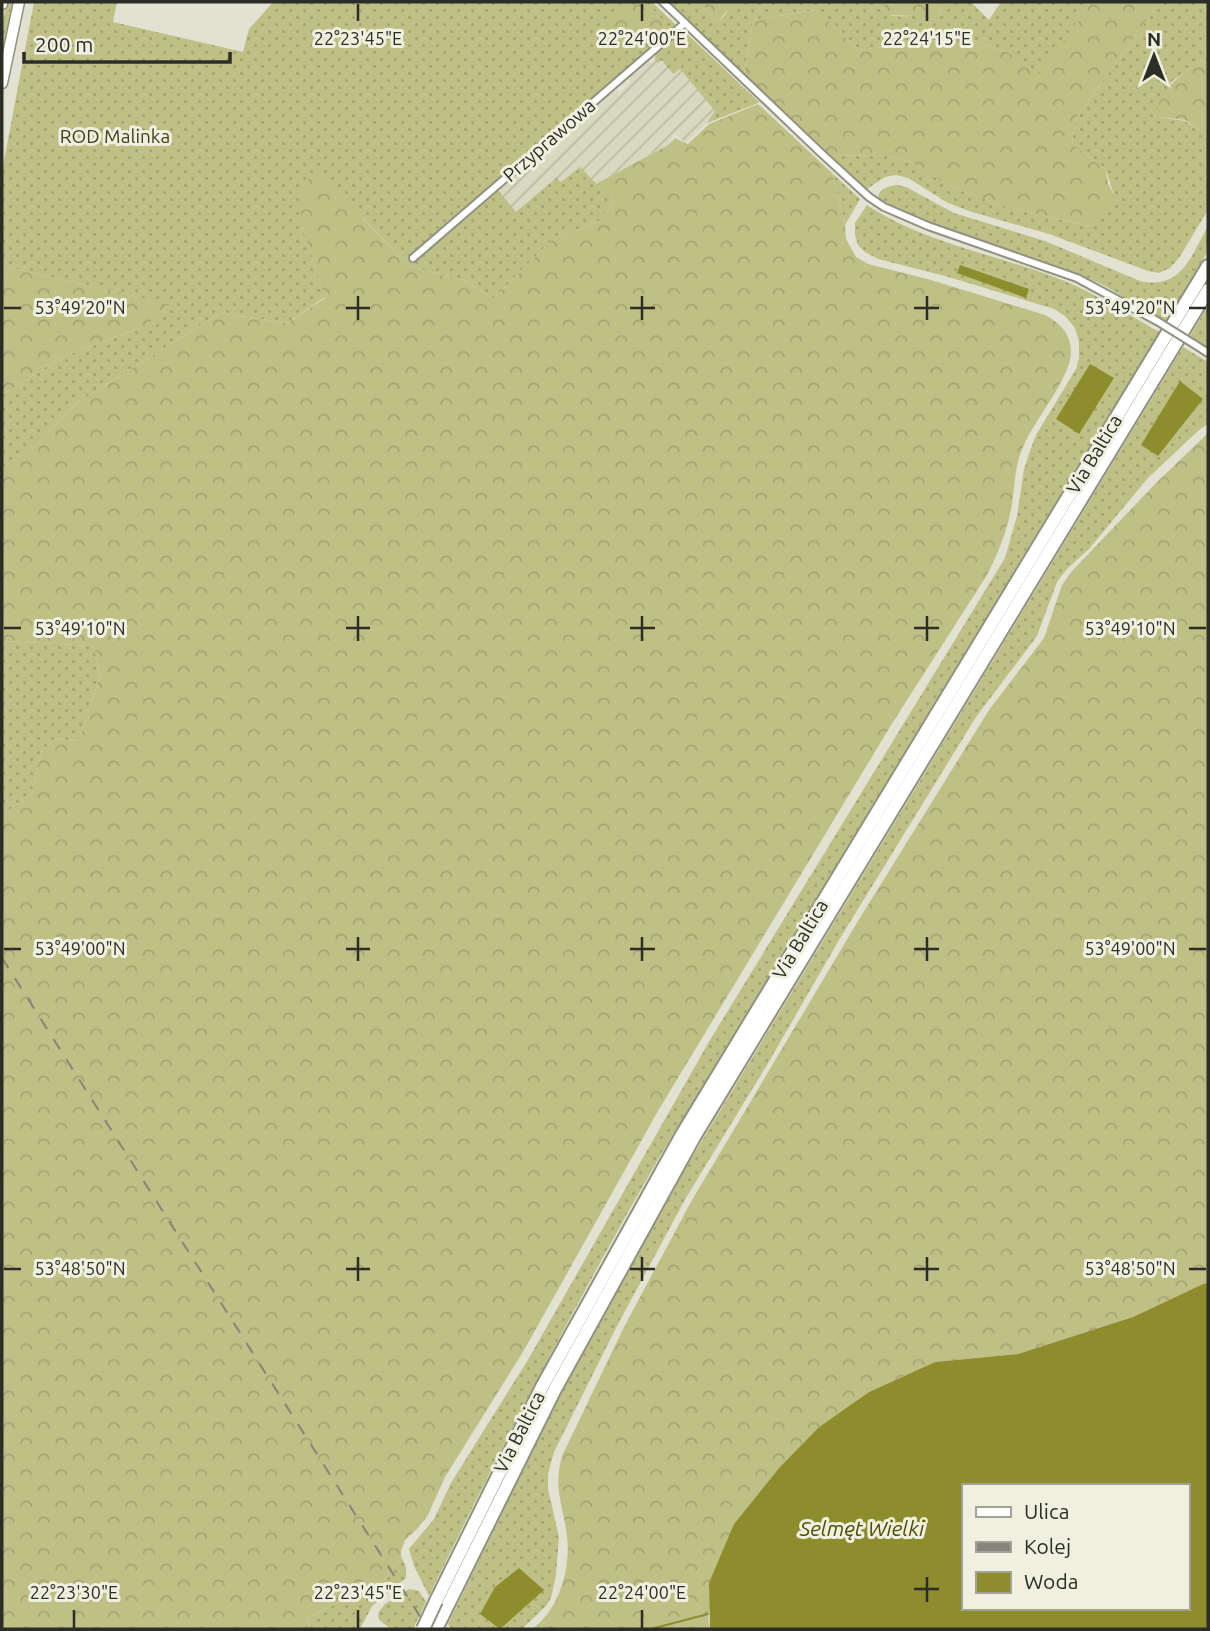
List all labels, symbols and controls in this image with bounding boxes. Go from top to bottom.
scale bar [24,21,231,65]
north arrow [1119,21,1189,91]
text: 22°23'45"E [314,28,402,48]
text: 22°24'00"E [598,28,686,48]
text: 22°24'15"E [883,28,971,48]
text: N [1147,28,1161,50]
text: 200 m [35,32,93,56]
street label: Przyprawowa [498,94,600,186]
park label: ROD Malinka [60,125,170,147]
text: 53°49'20"N [34,297,126,317]
text: 53°49'20"N [1084,297,1176,317]
street label: Via Baltica [1062,410,1126,498]
text: 53°49'10"N [34,618,126,638]
text: 53°49'10"N [1084,618,1176,638]
street label: Via Baltica [768,895,832,983]
text: 53°49'00"N [34,938,126,958]
text: 53°49'00"N [1084,938,1176,958]
text: 53°48'50"N [34,1258,126,1278]
text: 53°48'50"N [1084,1258,1176,1278]
street label: Via Baltica [489,1387,549,1477]
legend [962,1484,1189,1610]
text: Ulica [1024,1499,1069,1523]
water label: Selmęt Wielki [799,1516,925,1540]
text: Kolej [1024,1534,1071,1558]
text: Woda [1024,1569,1078,1593]
text: 22°23'30"E [30,1582,118,1602]
text: 22°23'45"E [314,1582,402,1602]
text: 22°24'00"E [598,1582,686,1602]

